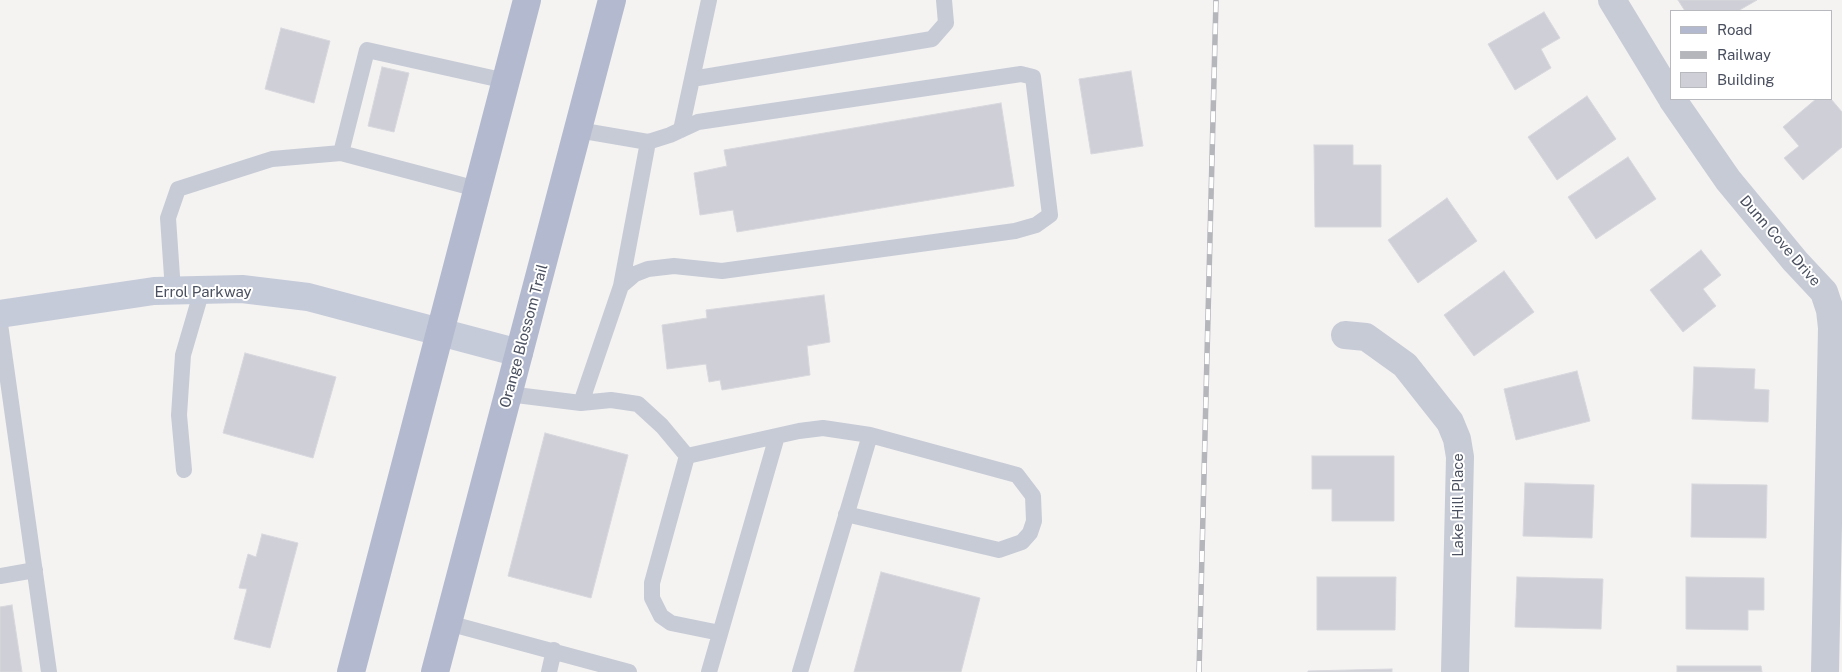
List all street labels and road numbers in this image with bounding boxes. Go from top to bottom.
street label: Dunn Cove Drive [1736,192,1824,290]
street label: Orange Blossom Trail [496,262,552,410]
street label: Errol Parkway [154,283,252,301]
street label: Lake Hill Place [1449,453,1467,557]

